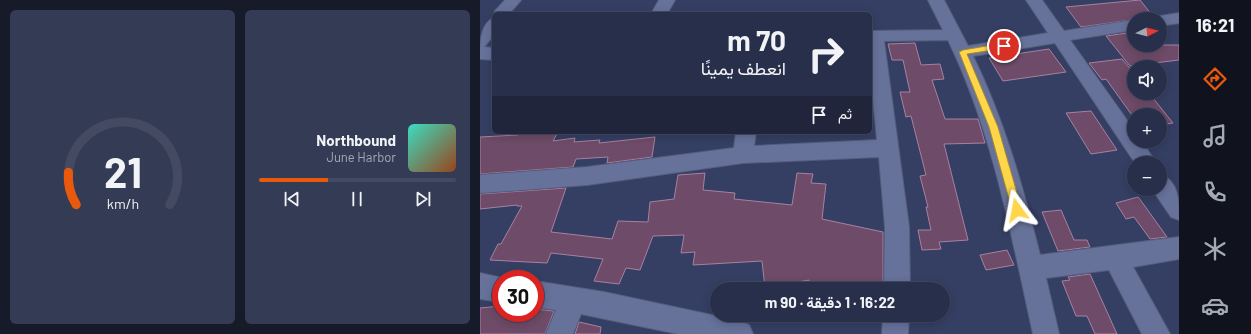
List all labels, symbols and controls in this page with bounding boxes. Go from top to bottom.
north arrow [1127,12,1167,52]
map controls [1127,12,1167,196]
text: 16:21 [1196,14,1234,36]
text: 70 m [727,23,786,57]
icon: right [800,28,852,80]
pin [987,29,1021,63]
icon: arrive [993,35,1015,57]
text: انعطف يمينًا [701,57,786,79]
button: sound [1127,60,1167,100]
icon: directions [1201,65,1229,93]
icon: arrive [808,104,830,126]
text: ثم [838,104,852,122]
button: + [1127,108,1167,148]
icon: music [1201,122,1229,150]
text: Northbound [316,131,396,149]
text: 21 [104,146,141,196]
text: June Harbor [326,149,396,165]
button: − [1127,156,1167,196]
icon: phone [1201,178,1229,206]
icon: previous [281,188,303,210]
icon: pause [346,188,368,210]
icon: next [412,188,434,210]
position arrow [996,189,1038,231]
text: km/h [106,195,139,212]
icon: climate [1201,235,1229,263]
speed limit sign: 30 [492,270,544,322]
icon: car [1201,292,1229,320]
text: 16:22 · 1 دقيقة · 90 m [765,293,895,311]

